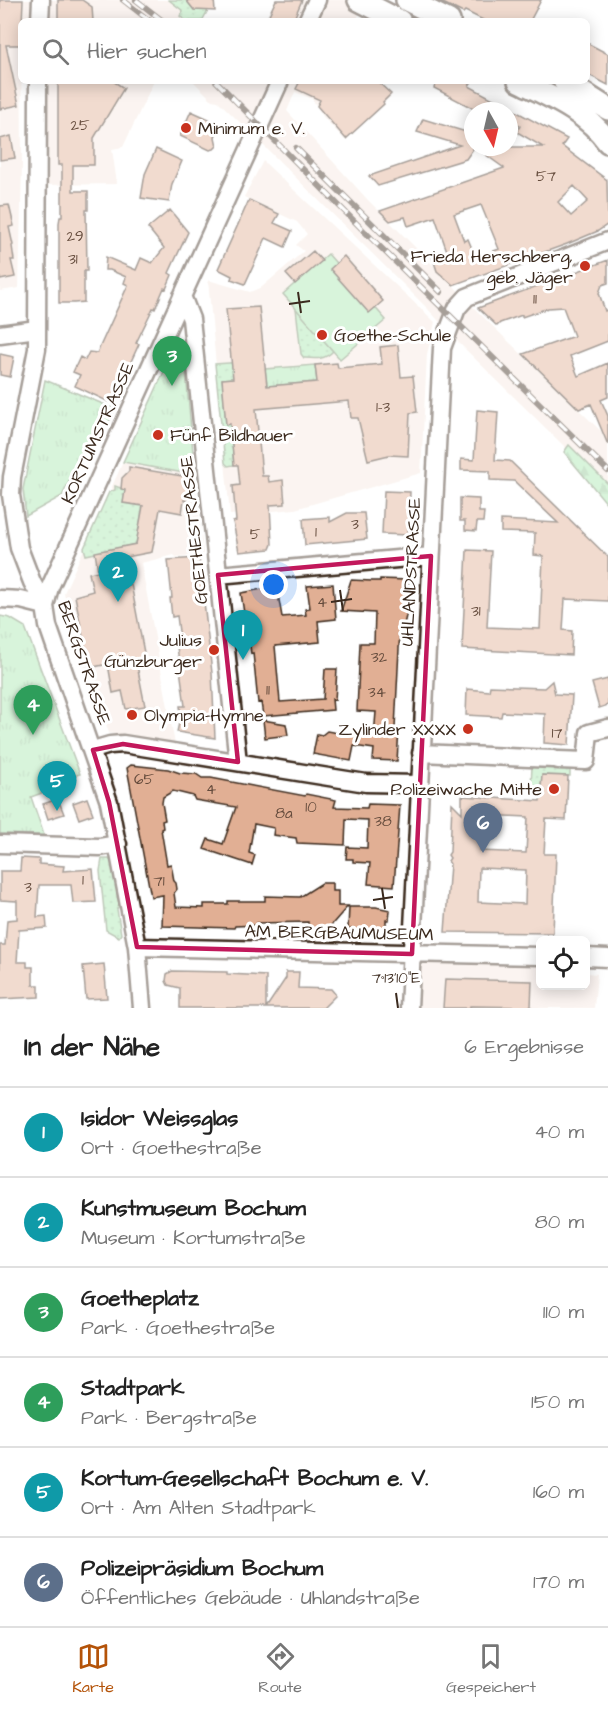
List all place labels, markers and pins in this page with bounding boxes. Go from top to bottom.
place label: Minimum e. V. [198,116,305,141]
marker: Minimum e. V. [179,121,193,135]
place label: Frieda Herschberg, geb. Jäger [410,244,573,291]
marker: Frieda Herschberg, geb. Jäger [578,259,592,273]
place label: Goethe-Schule [334,323,452,348]
marker: Goethe-Schule [315,328,329,342]
pin: 3 [152,336,192,386]
place label: Fünf Bildhauer [170,423,293,448]
marker: Fünf Bildhauer [151,428,165,442]
pin: 2 [98,552,138,602]
pin: 1 [224,610,262,660]
place label: Julius Günzburger [104,628,202,675]
marker: Julius Günzburger [207,643,221,657]
pin: 4 [14,686,52,735]
place label: Olympia-Hymne [144,703,264,729]
marker: Olympia-Hymne [125,708,139,722]
place label: Zylinder XXXX [338,717,456,743]
marker: Zylinder XXXX [461,722,475,736]
pin: 5 [38,762,76,811]
place label: Polizeiwache Mitte [391,777,542,802]
marker: Polizeiwache Mitte [547,782,561,796]
pin: 6 [464,804,502,853]

